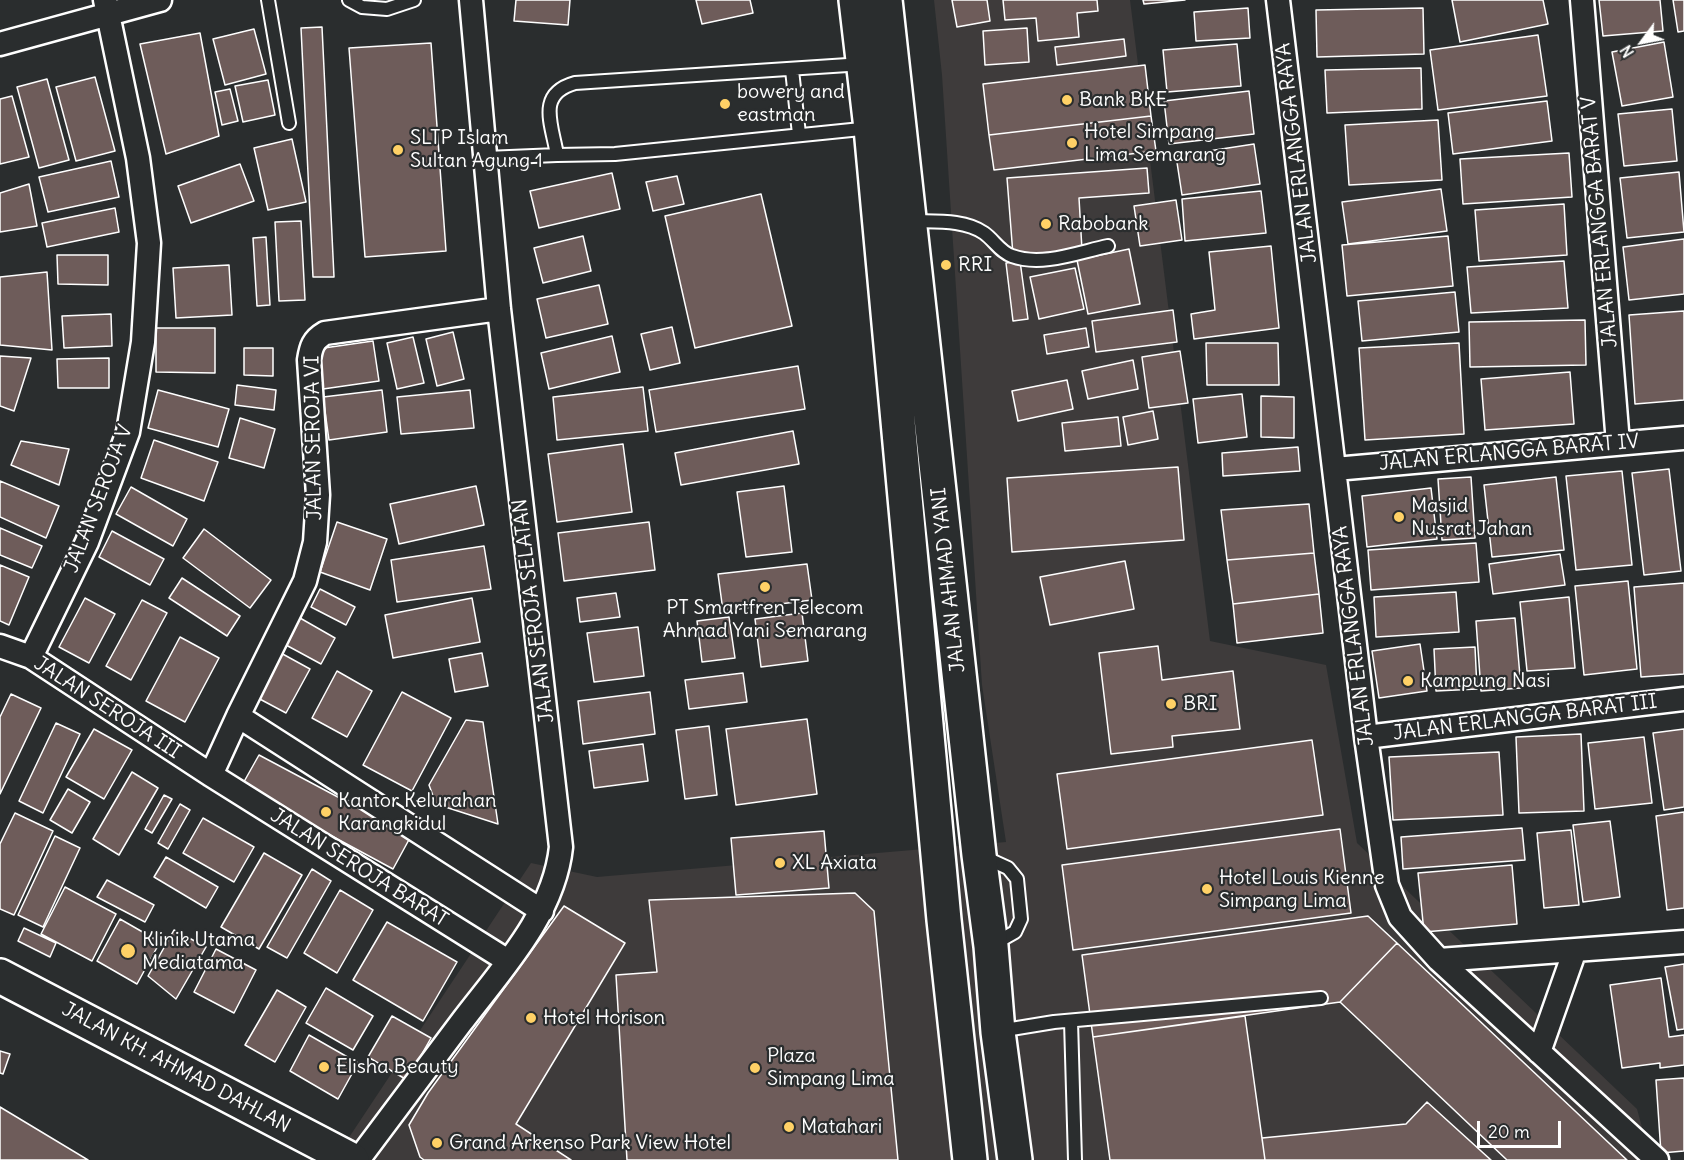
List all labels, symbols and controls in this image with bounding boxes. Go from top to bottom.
north arrow [1612,12,1672,72]
street label: JALAN ERLANGGA RAYA [1272,41,1322,265]
text: N [1615,42,1638,62]
place label: bowery and eastman [737,80,845,127]
place label: Bank BKE [1079,88,1167,112]
marker: Bank BKE [1060,93,1074,107]
street label: JALAN ERLANGGA BARAT V [1577,95,1623,349]
marker: bowery and eastman [718,97,732,111]
place label: Hotel Simpang Lima Semarang [1084,120,1226,167]
place label: SLTP Islam Sultan Agung 1 [410,126,543,173]
marker: Hotel Simpang Lima Semarang [1065,136,1079,150]
marker: SLTP Islam Sultan Agung 1 [391,143,405,157]
place label: Rabobank [1058,212,1149,236]
marker: Rabobank [1039,217,1053,231]
place label: RRI [958,253,992,277]
marker: RRI [939,258,953,272]
street label: JALAN SEROJA VI [301,355,327,521]
street label: JALAN SEROJA V [60,422,138,576]
street label: JALAN ERLANGGA BARAT IV [1378,430,1640,476]
street label: JALAN AHMAD YANI [927,486,971,674]
place label: Masjid Nusrat Jahan [1411,494,1532,541]
street label: JALAN SEROJA SELATAN [508,498,560,724]
marker: Masjid Nusrat Jahan [1392,510,1406,524]
street label: JALAN ERLANGGA RAYA [1329,524,1379,748]
marker: PT Smartfren Telecom Ahmad Yani Semarang [758,580,772,594]
place label: PT Smartfren Telecom Ahmad Yani Semarang [663,596,867,643]
street label: JALAN SEROJA III [29,652,185,764]
place label: Kampung Nasi [1420,669,1550,693]
marker: Kampung Nasi [1401,674,1415,688]
street label: JALAN ERLANGGA BARAT III [1392,690,1658,746]
place label: BRI [1183,692,1218,716]
marker: BRI [1164,697,1178,711]
place label: Kantor Kelurahan Karangkidul [338,789,497,836]
street label: JALAN SEROJA BARAT [266,804,452,932]
marker: Kantor Kelurahan Karangkidul [319,805,333,819]
place label: XL Axiata [792,851,877,875]
marker: XL Axiata [773,856,787,870]
place label: Hotel Louis Kienne Simpang Lima [1219,866,1384,913]
marker: Hotel Louis Kienne Simpang Lima [1200,882,1214,896]
place label: Klinik Utama Mediatama [142,928,255,975]
marker: Klinik Utama Mediatama [119,942,137,960]
street label: JALAN KH. AHMAD DAHLAN [58,998,294,1138]
place label: Hotel Horison [543,1006,665,1030]
marker: Hotel Horison [524,1011,538,1025]
place label: Plaza Simpang Lima [767,1044,895,1091]
place label: Elisha Beauty [336,1055,459,1079]
marker: Elisha Beauty [317,1060,331,1074]
marker: Plaza Simpang Lima [748,1061,762,1075]
scale bar [1480,1109,1564,1147]
place label: Matahari [801,1115,882,1139]
marker: Matahari [782,1120,796,1134]
text: 20 m [1488,1120,1530,1143]
place label: Grand Arkenso Park View Hotel [449,1131,731,1155]
marker: Grand Arkenso Park View Hotel [430,1136,444,1150]

